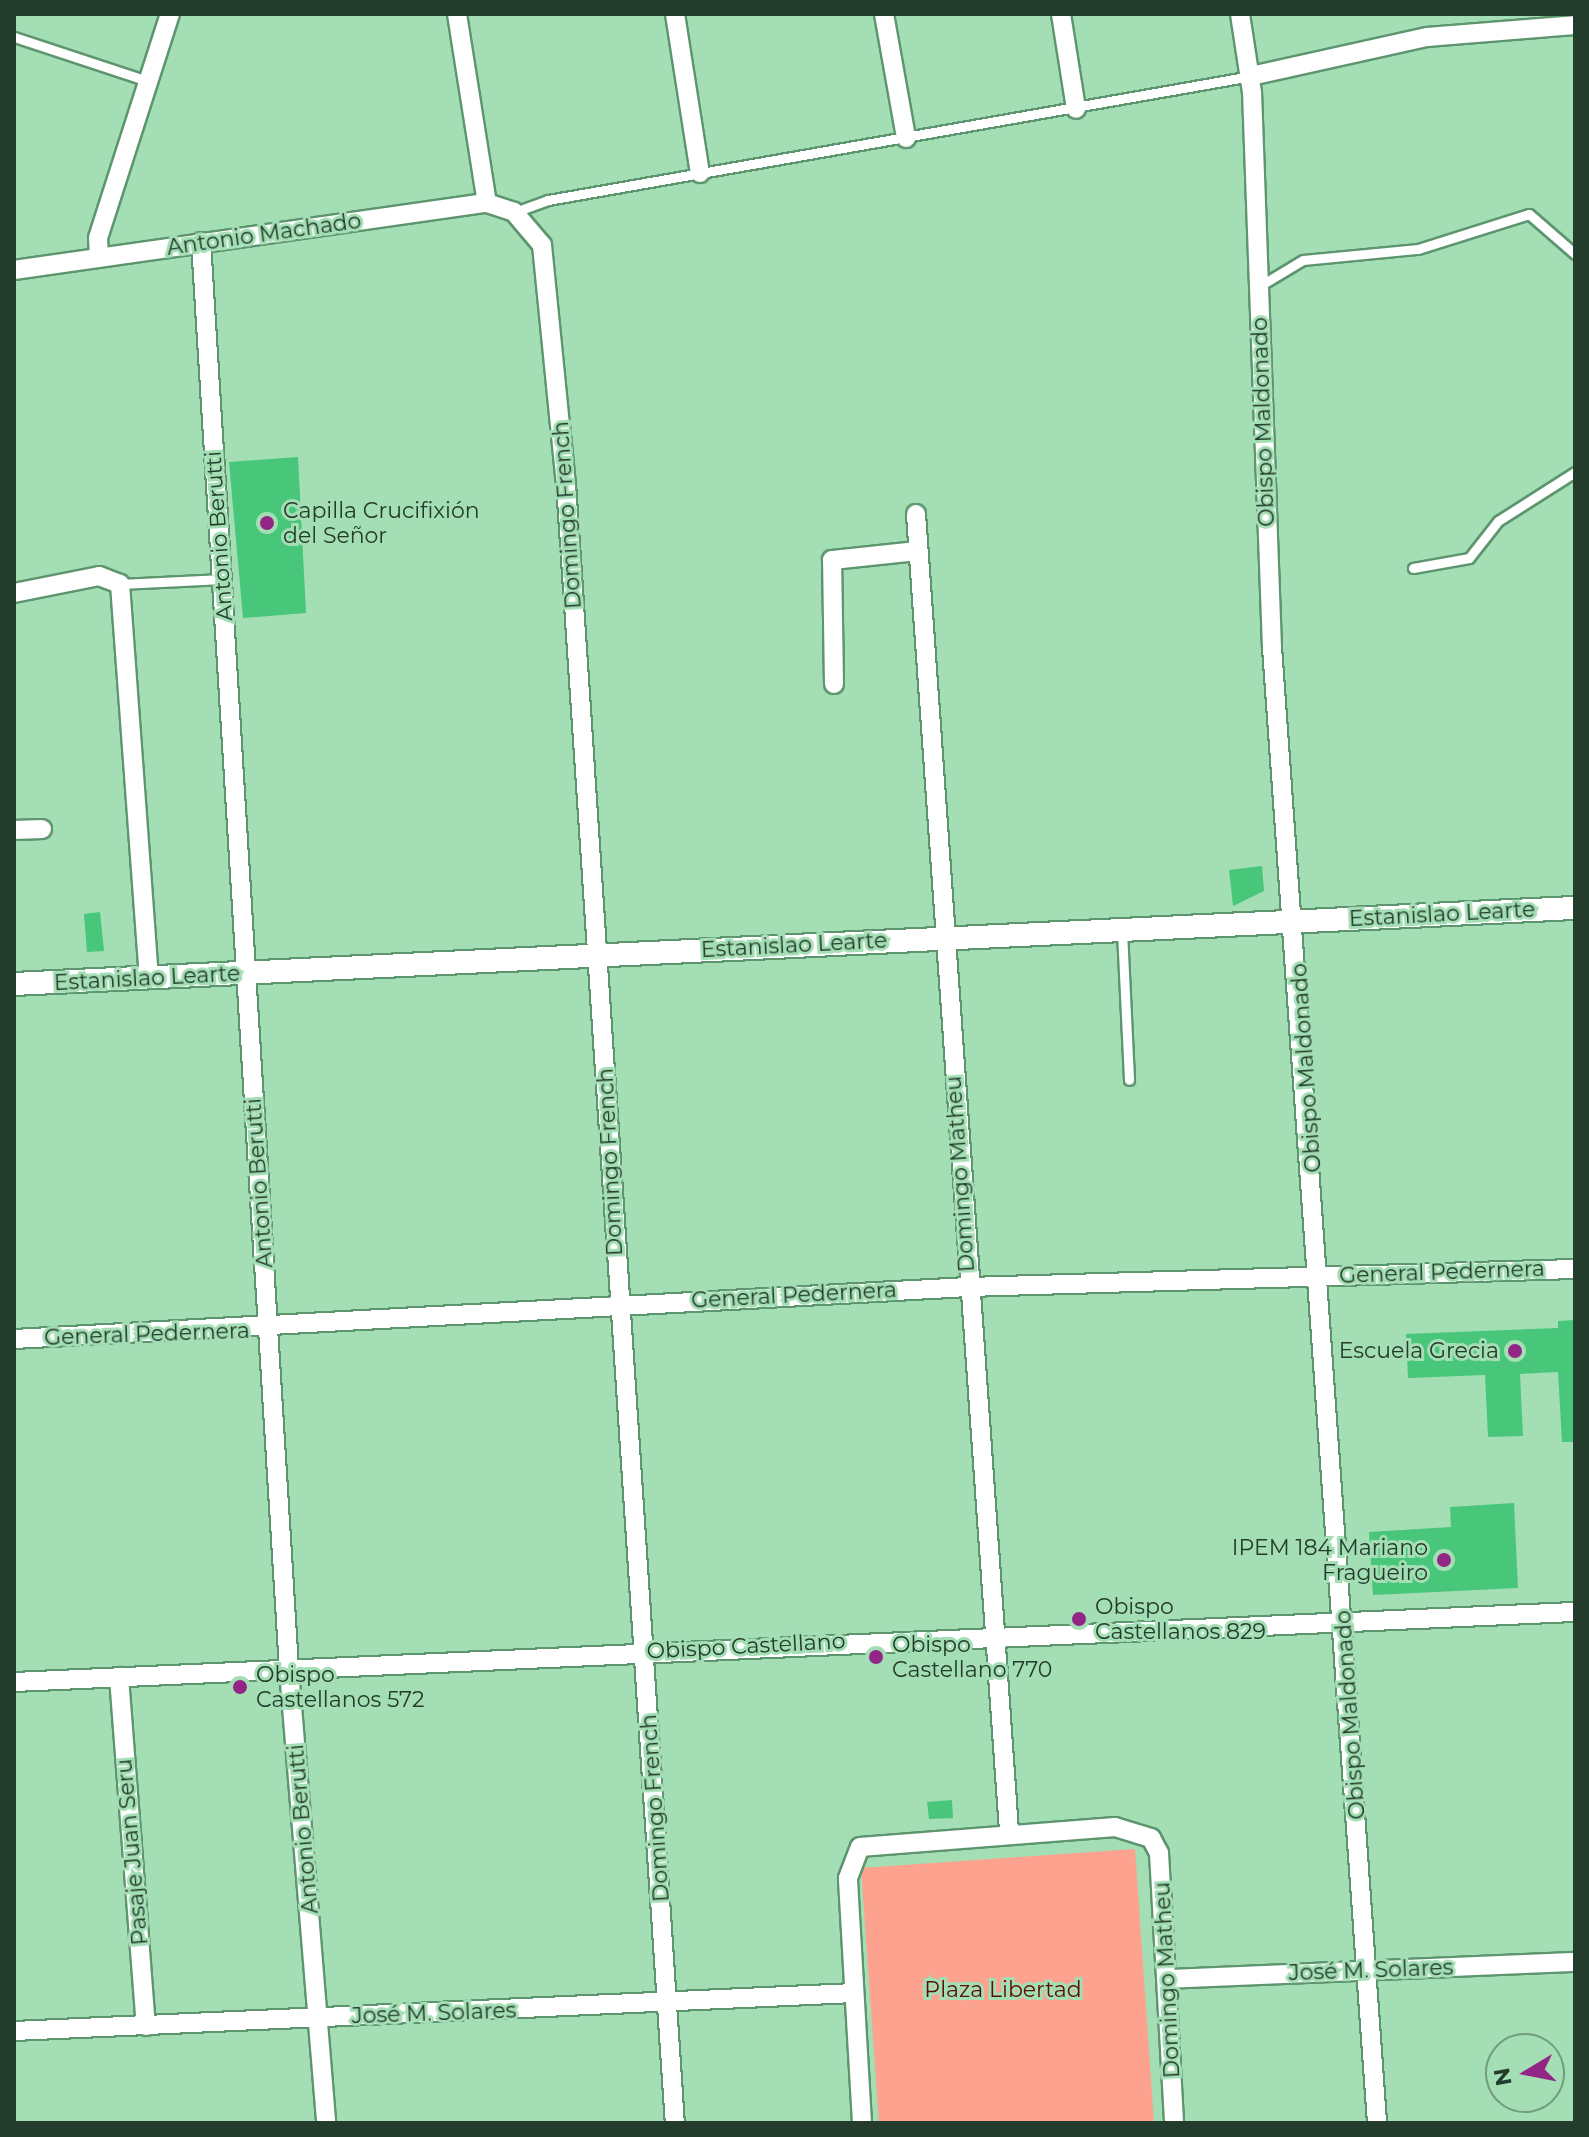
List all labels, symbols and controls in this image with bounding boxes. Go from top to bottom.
street label: Antonio Machado [165,207,363,261]
street label: Obispo Maldonado [1246,317,1280,527]
street label: Domingo French [547,420,587,610]
street label: Antonio Berutti [200,450,238,622]
place label: Capilla Crucifixión del Señor [283,497,480,548]
marker: Capilla Crucifixión del Señor [258,514,276,532]
street label: Estanislao Learte [1348,896,1536,932]
street label: Estanislao Learte [700,927,888,963]
street label: Estanislao Learte [53,960,241,996]
street label: Obispo Maldonado [1286,962,1326,1174]
street label: Domingo French [592,1067,628,1257]
street label: Domingo Matheu [940,1075,980,1273]
street label: Antonio Berutti [240,1097,278,1269]
street label: General Pedernera [1339,1255,1545,1289]
street label: General Pedernera [691,1276,897,1314]
street label: General Pedernera [44,1317,250,1351]
place label: Escuela Grecia [1339,1338,1499,1364]
marker: Escuela Grecia [1506,1342,1524,1360]
place label: IPEM 184 Mariano Fragueiro [1232,1534,1428,1586]
marker: IPEM 184 Mariano Fragueiro [1435,1551,1453,1569]
place label: Obispo Castellanos 829 [1095,1593,1266,1644]
street label: Obispo Maldonado [1330,1609,1370,1821]
marker: Obispo Castellanos 829 [1070,1610,1088,1628]
street label: Obispo Castellano [646,1628,846,1664]
place label: Obispo Castellano 770 [892,1631,1052,1682]
marker: Obispo Castellano 770 [867,1648,885,1666]
place label: Obispo Castellanos 572 [256,1661,425,1712]
marker: Obispo Castellanos 572 [231,1678,249,1696]
street label: Domingo French [635,1713,675,1903]
street label: Antonio Berutti [282,1743,324,1915]
street label: Pasaje Juan Seru [111,1758,153,1946]
street label: Domingo Matheu [1149,1881,1185,2079]
street label: José M. Solares [1288,1954,1454,1986]
park label: Plaza Libertad [924,1977,1082,2003]
street label: José M. Solares [351,1997,517,2029]
north arrow [1485,2033,1565,2113]
text: N [1488,2066,1518,2088]

